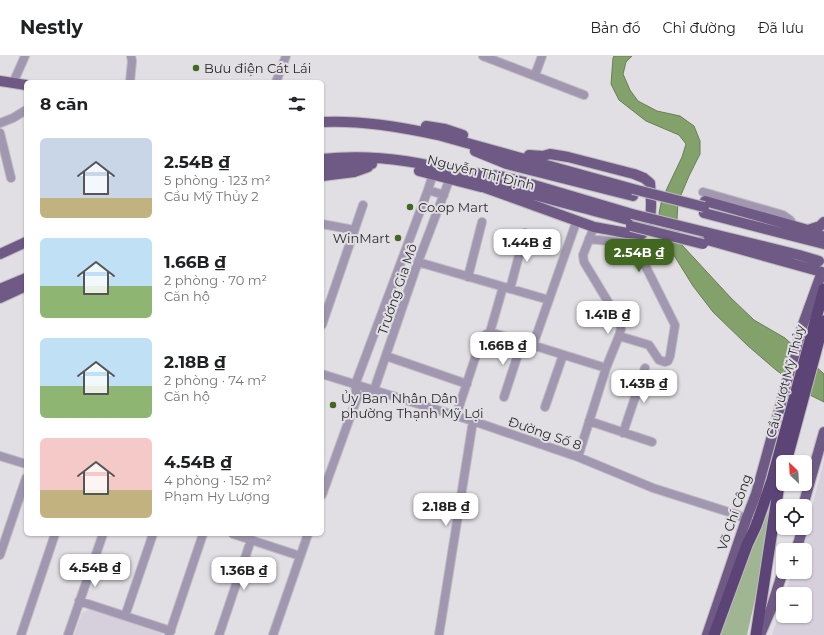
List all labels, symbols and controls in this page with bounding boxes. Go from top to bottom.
text: Nestly [20,16,83,39]
text: Bản đồ [590,19,641,37]
text: Chỉ đường [663,19,736,37]
text: Đã lưu [758,19,804,37]
place label: Bưu điện Cát Lái [204,60,311,76]
marker: Bưu điện Cát Lái [191,63,201,73]
icon: filters [286,93,308,115]
text: 8 căn [40,94,88,114]
street label: Nguyễn Thị Định [426,151,536,193]
text: 2.54B ₫ [164,152,230,172]
icon: home [72,154,120,202]
text: 5 phòng · 123 m² [164,172,271,188]
text: Cầu Mỹ Thủy 2 [164,188,259,204]
place label: Co.op Mart [418,199,489,215]
marker: Co.op Mart [405,202,415,212]
pin: 1.44B ₫ [490,229,564,263]
place label: WinMart [333,230,390,246]
marker: WinMart [393,233,403,243]
text: 1.44B ₫ [502,234,552,250]
pin: 2.54B ₫ [602,239,676,273]
street label: Trương Gia Mô [374,241,420,337]
text: 2.54B ₫ [614,244,664,260]
text: 1.66B ₫ [164,252,226,272]
icon: home [72,254,120,302]
text: 2 phòng · 70 m² [164,272,267,288]
text: Căn hộ [164,288,210,304]
pin: 1.41B ₫ [571,301,645,335]
text: 1.41B ₫ [586,306,630,322]
street label: Cầu vượt Mỹ Thủy [762,322,808,439]
pin: 1.66B ₫ [466,332,540,366]
text: 1.66B ₫ [479,337,527,353]
text: 2.18B ₫ [164,352,226,372]
icon: home [72,354,120,402]
pin: 1.43B ₫ [607,370,681,404]
text: 2 phòng · 74 m² [164,372,267,388]
text: 1.43B ₫ [620,375,668,391]
text: Căn hộ [164,388,210,404]
place label: Ủy Ban Nhân Dân phường Thạnh Mỹ Lợi [341,390,483,421]
marker: Ủy Ban Nhân Dân phường Thạnh Mỹ Lợi [328,400,338,410]
street label: Đường Số 8 [506,413,584,453]
text: 4.54B ₫ [164,452,232,472]
icon: home [72,454,120,502]
north arrow [776,455,812,491]
map controls [776,455,812,623]
text: 4 phòng · 152 m² [164,472,272,488]
street label: Võ Chí Công [713,472,755,552]
text: Phạm Hy Lượng [164,488,270,504]
pin: 2.18B ₫ [409,493,483,527]
text: 2.18B ₫ [422,498,470,514]
button: locate [776,499,812,535]
button: + [776,543,812,579]
pin: 4.54B ₫ [58,554,132,588]
pin: 1.36B ₫ [207,557,281,591]
text: 4.54B ₫ [69,559,121,575]
text: 1.36B ₫ [220,562,268,578]
button: − [776,587,812,623]

